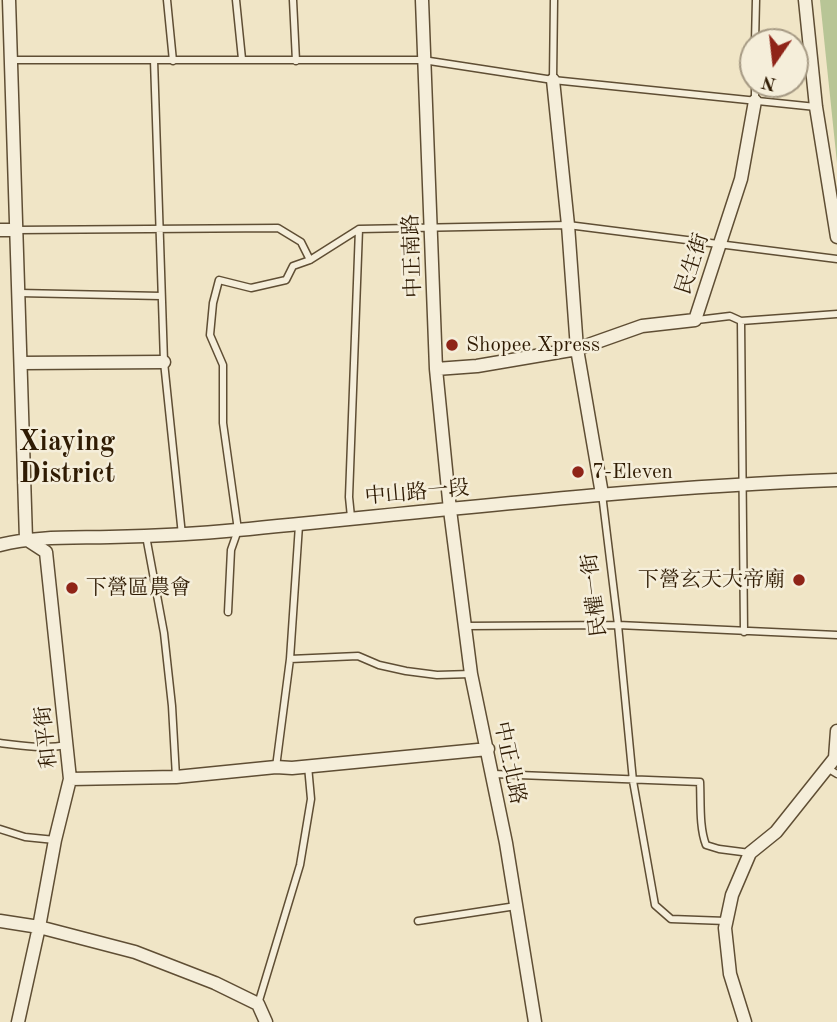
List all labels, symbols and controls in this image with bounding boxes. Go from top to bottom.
north arrow [739,28,809,98]
text: N [760,71,779,93]
street label: 中正南路 [399,214,427,298]
street label: 民生街 [671,230,715,298]
place label: Shopee Xpress [466,332,600,358]
marker: Shopee Xpress [444,337,460,353]
district label: Xiaying District [19,426,115,492]
place label: 7-Eleven [592,459,673,485]
marker: 7-Eleven [570,464,586,480]
street label: 中山路一段 [364,476,470,510]
street label: 民權一街 [577,552,613,638]
place label: 下營玄天大帝廟 [638,567,785,593]
marker: 下營玄天大帝廟 [791,572,807,588]
place label: 下營區農會 [86,575,191,601]
marker: 下營區農會 [64,580,80,596]
street label: 和平街 [31,704,63,770]
street label: 中正北路 [488,719,530,807]

